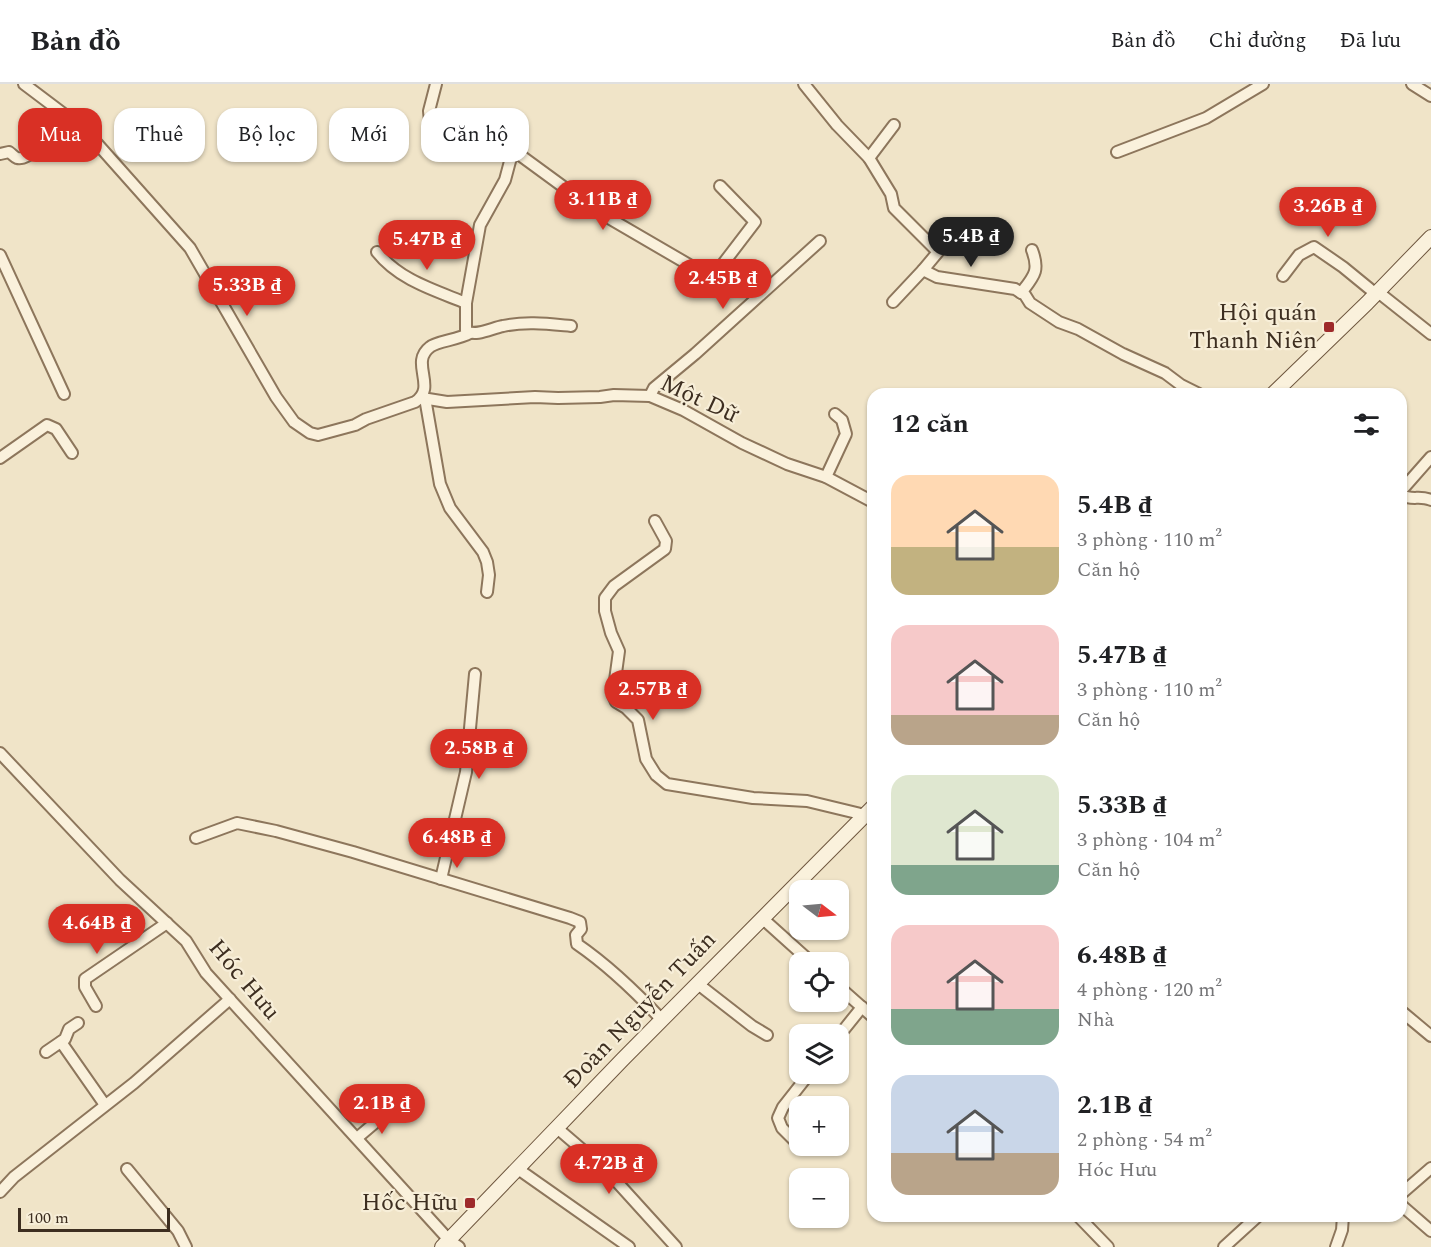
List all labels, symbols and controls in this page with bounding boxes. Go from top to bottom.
text: Bản đồ [30,20,121,63]
text: Bản đồ [1111,25,1176,57]
text: Chỉ đường [1209,25,1306,57]
text: Đã lưu [1339,25,1401,57]
chip: Mua [18,108,102,162]
chip: Thuê [114,108,205,162]
chip: Bộ lọc [217,108,317,162]
chip: Mới [329,108,409,162]
chip: Căn hộ [421,108,529,162]
pin: 3.11B ₫ [548,180,658,231]
text: 3.11B ₫ [568,184,638,214]
pin: 3.26B ₫ [1273,187,1383,238]
text: 3.26B ₫ [1293,191,1363,221]
pin: 5.4B ₫ [922,217,1020,268]
pin: 5.47B ₫ [372,220,482,271]
text: 5.4B ₫ [942,221,1000,251]
text: 5.47B ₫ [392,224,462,254]
pin: 2.45B ₫ [668,259,778,310]
text: 2.45B ₫ [688,263,758,293]
pin: 5.33B ₫ [192,266,302,317]
text: 5.33B ₫ [212,270,282,300]
place label: Hội quán Thanh Niên [1189,295,1317,359]
marker: Hội quán Thanh Niên [1322,320,1336,334]
street label: Một Dữ [654,365,745,433]
text: 12 căn [891,404,969,444]
icon: filters [1350,408,1383,441]
text: 5.4B ₫ [1077,485,1153,525]
icon: home [939,499,1011,571]
text: 3 phòng · 110 m² [1077,525,1222,555]
text: Căn hộ [1077,555,1140,585]
text: 5.47B ₫ [1077,635,1167,675]
icon: home [939,649,1011,721]
pin: 2.57B ₫ [598,670,708,721]
text: 2.57B ₫ [618,674,688,704]
text: 3 phòng · 110 m² [1077,675,1222,705]
text: Căn hộ [1077,705,1140,735]
pin: 2.58B ₫ [424,729,534,780]
text: 2.58B ₫ [444,733,514,763]
text: 5.33B ₫ [1077,785,1167,825]
icon: home [939,799,1011,871]
pin: 6.48B ₫ [402,818,512,869]
text: 6.48B ₫ [422,822,492,852]
text: 3 phòng · 104 m² [1077,825,1222,855]
text: Căn hộ [1077,855,1140,885]
north arrow [789,880,849,940]
map controls [789,880,849,1228]
pin: 4.64B ₫ [42,904,152,955]
text: 4.64B ₫ [62,908,132,938]
street label: Đoàn Nguyễn Tuấn [555,923,725,1097]
street label: Hóc Hưu [199,932,289,1028]
text: 6.48B ₫ [1077,935,1167,975]
icon: home [939,949,1011,1021]
button: locate [789,952,849,1012]
text: 4 phòng · 120 m² [1077,975,1222,1005]
text: Nhà [1077,1005,1114,1035]
button: layers [789,1024,849,1084]
pin: 2.1B ₫ [333,1084,431,1135]
text: 2.1B ₫ [1077,1085,1153,1125]
text: 2.1B ₫ [353,1088,411,1118]
button: + [789,1096,849,1156]
icon: home [939,1099,1011,1171]
text: 2 phòng · 54 m² [1077,1125,1212,1155]
pin: 4.72B ₫ [554,1144,664,1195]
text: 4.72B ₫ [574,1148,644,1178]
text: Hóc Hưu [1077,1155,1157,1185]
button: − [789,1168,849,1228]
place label: Hốc Hữu [362,1185,458,1221]
marker: Hốc Hữu [463,1196,477,1210]
scale bar [18,1205,170,1232]
text: 100 m [27,1206,69,1230]

